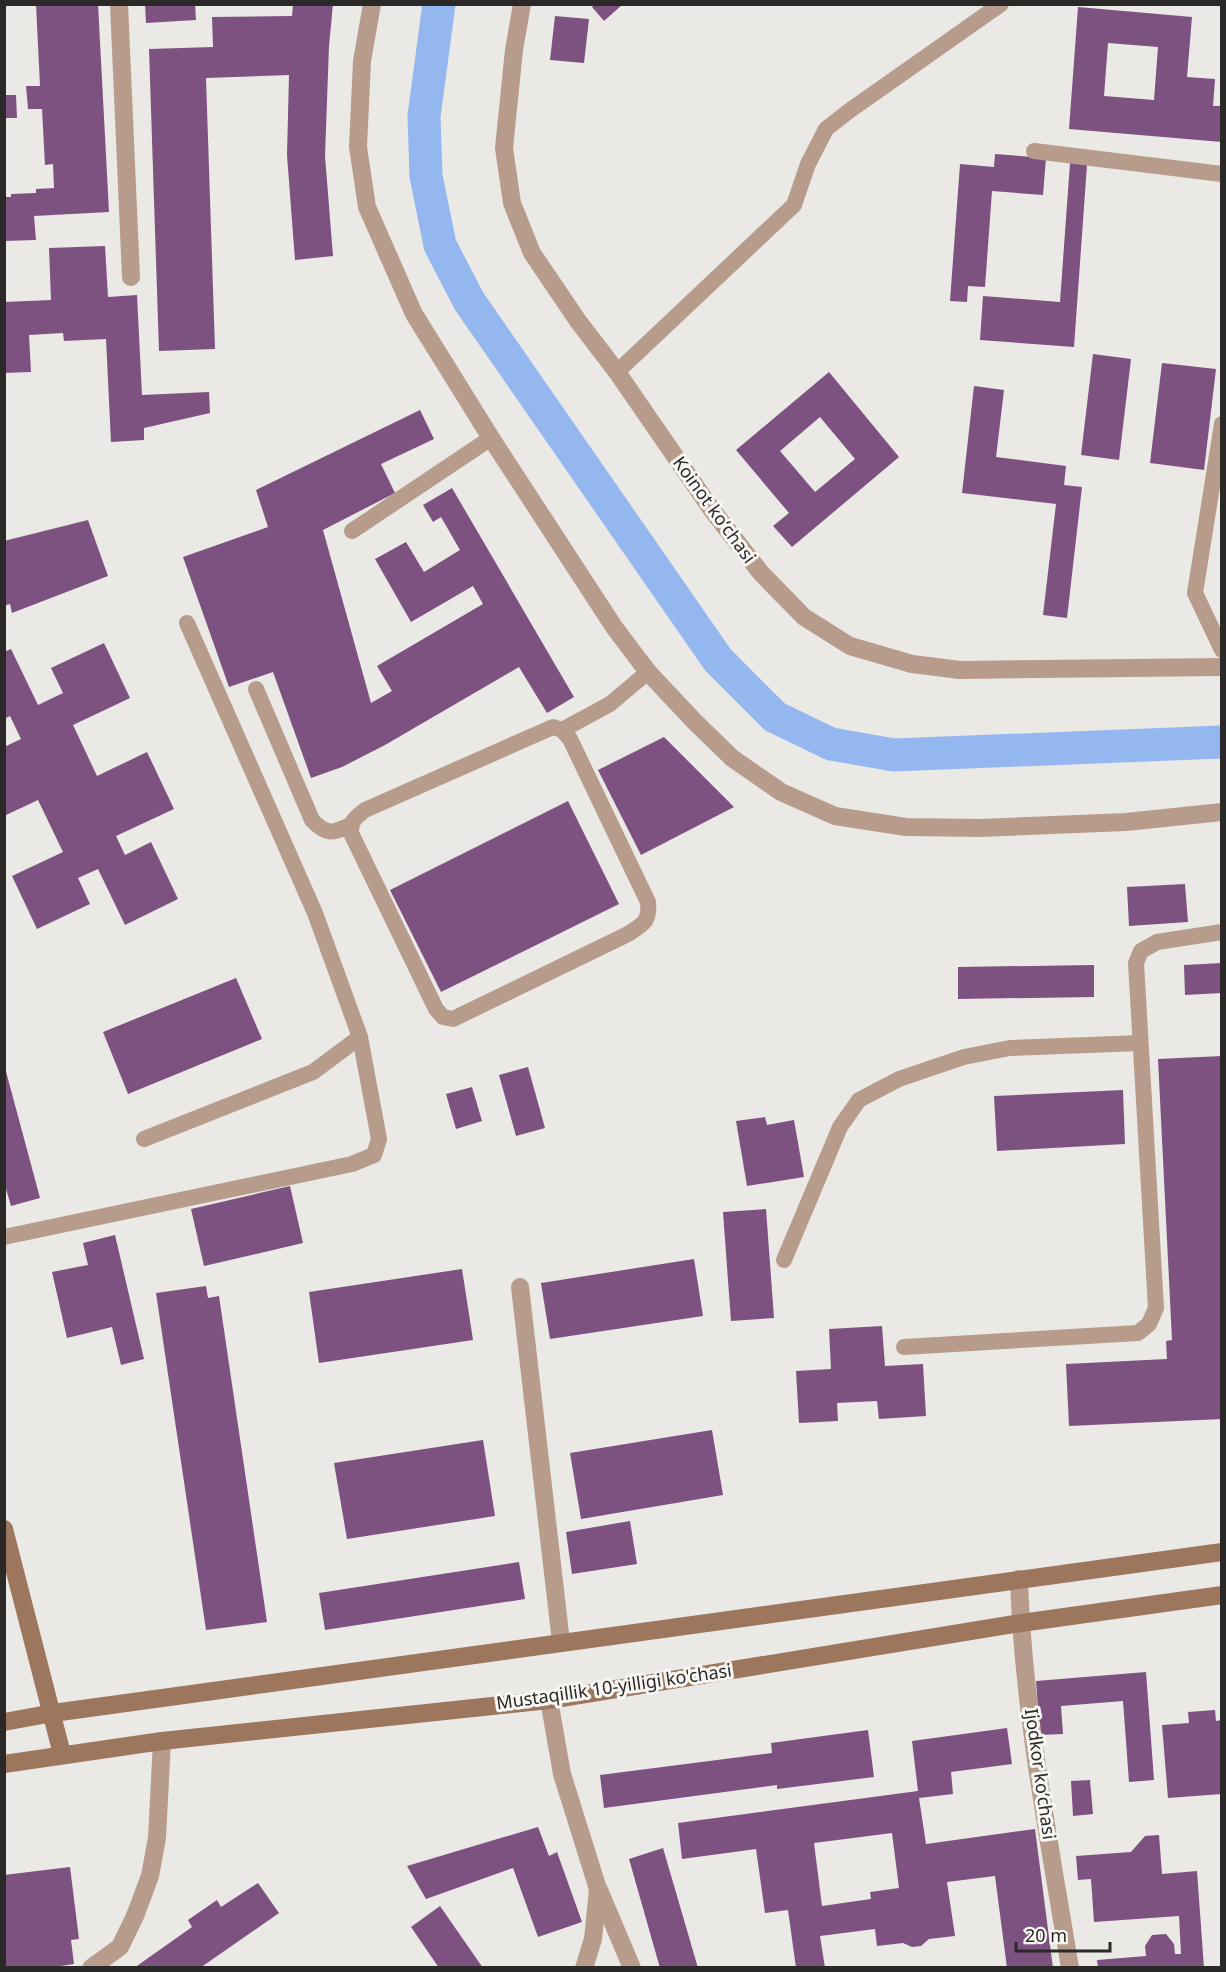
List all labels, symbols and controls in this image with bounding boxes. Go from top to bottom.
street label: Koinot koʻchasi [668,451,762,568]
street label: Mustaqillik 10-yilligi ko'chasi [495,1658,733,1714]
street label: Ijodkor koʻchasi [1020,1707,1062,1841]
scale bar [1016,1915,1110,1953]
text: 20 m [1025,1923,1067,1947]

